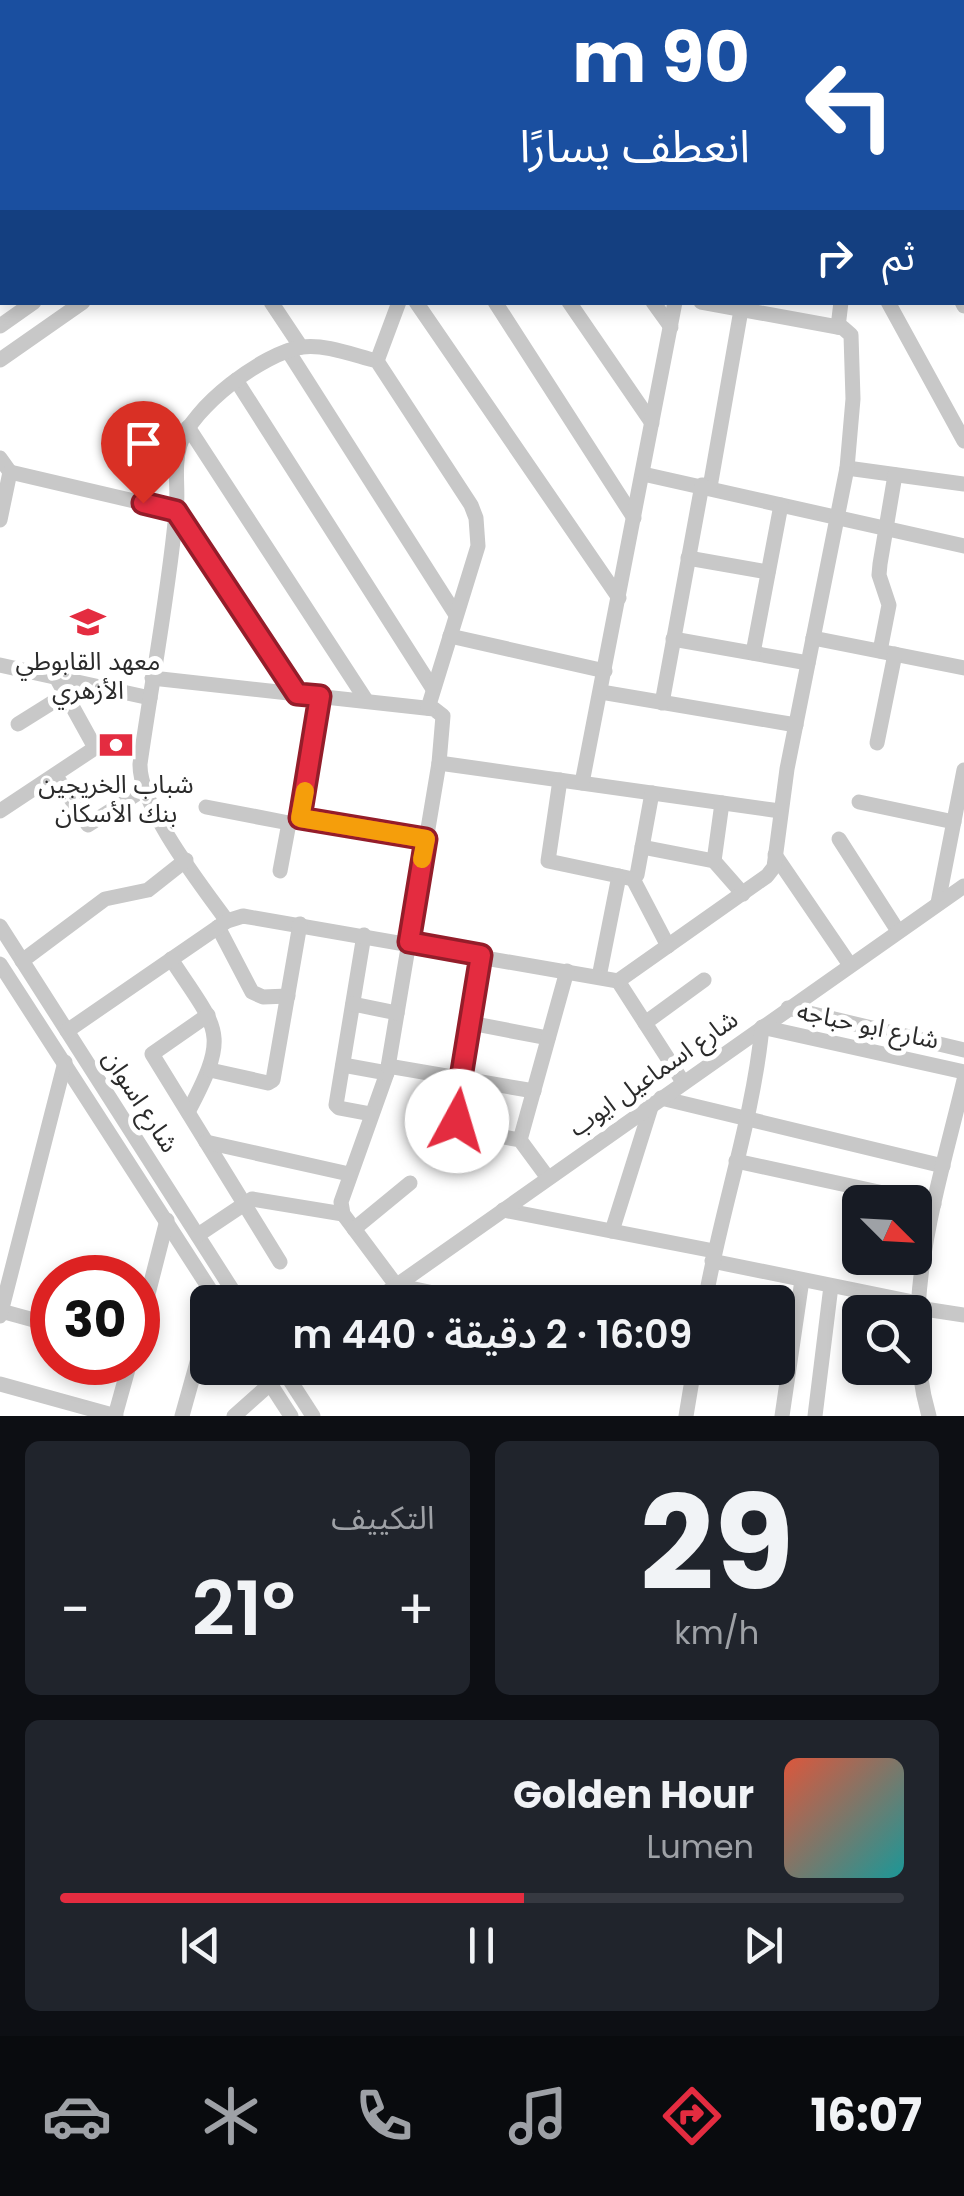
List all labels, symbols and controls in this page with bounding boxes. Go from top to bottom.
text: 90 m [572,8,750,107]
icon: left [785,40,915,170]
text: انعطف يسارًا [519,115,750,178]
icon: right [807,230,862,285]
text: ثم [882,230,915,283]
pin [101,401,186,504]
icon: arrive [116,416,171,471]
school or university icon: معهد القابوطي الأزهري [69,603,107,641]
place label: معهد القابوطي الأزهري [16,644,160,710]
bank icon: شباب الخريجين بنك الأسكان [97,726,135,764]
place label: شباب الخريجين بنك الأسكان [38,767,194,831]
street label: شارع ابو حباجه [794,993,942,1059]
street label: شارع اسماعيل ايوب [562,1002,746,1146]
street label: شارع اسوان [94,1043,187,1160]
position arrow [405,1069,509,1173]
north arrow [842,1185,932,1275]
map controls [842,1185,932,1385]
speed limit sign: 30 [30,1255,160,1385]
button: search [842,1295,932,1385]
text: 16:09 · 2 دقيقة · 440 m [293,1308,692,1361]
text: 29 [640,1452,794,1635]
text: التكييف [331,1495,435,1540]
text: 21° [192,1556,295,1661]
text: − [60,1571,90,1648]
text: + [397,1571,435,1648]
text: km/h [674,1610,759,1655]
text: Golden Hour [513,1768,754,1821]
text: Lumen [646,1824,754,1869]
icon: previous [173,1918,228,1973]
icon: pause [454,1918,509,1973]
icon: next [736,1918,791,1973]
icon: car [42,2081,112,2151]
icon: climate [196,2081,266,2151]
icon: phone [349,2081,419,2151]
icon: music [503,2081,573,2151]
icon: directions [657,2081,727,2151]
text: 16:07 [810,2084,922,2147]

